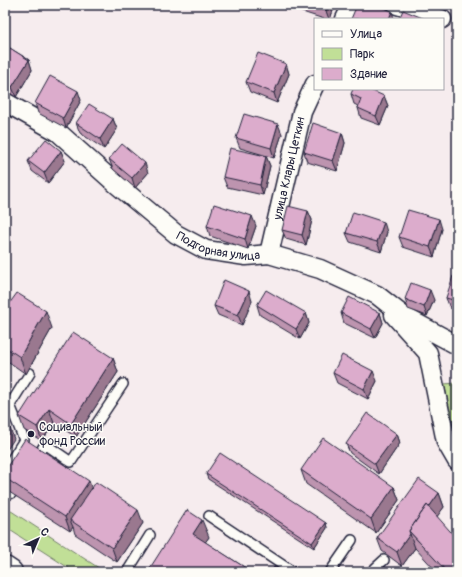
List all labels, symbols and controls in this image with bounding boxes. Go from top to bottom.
legend [314,18,444,90]
text: Улица [350,27,382,42]
text: Парк [350,47,375,62]
text: Здание [350,67,387,82]
street label: улица Клары Цеткин [270,115,309,222]
street label: Подгорная улица [174,229,261,264]
place label: Социальный фонд России [39,420,106,449]
marker: Социальный фонд России [26,429,36,439]
north arrow [18,519,58,559]
text: С [38,525,52,539]

